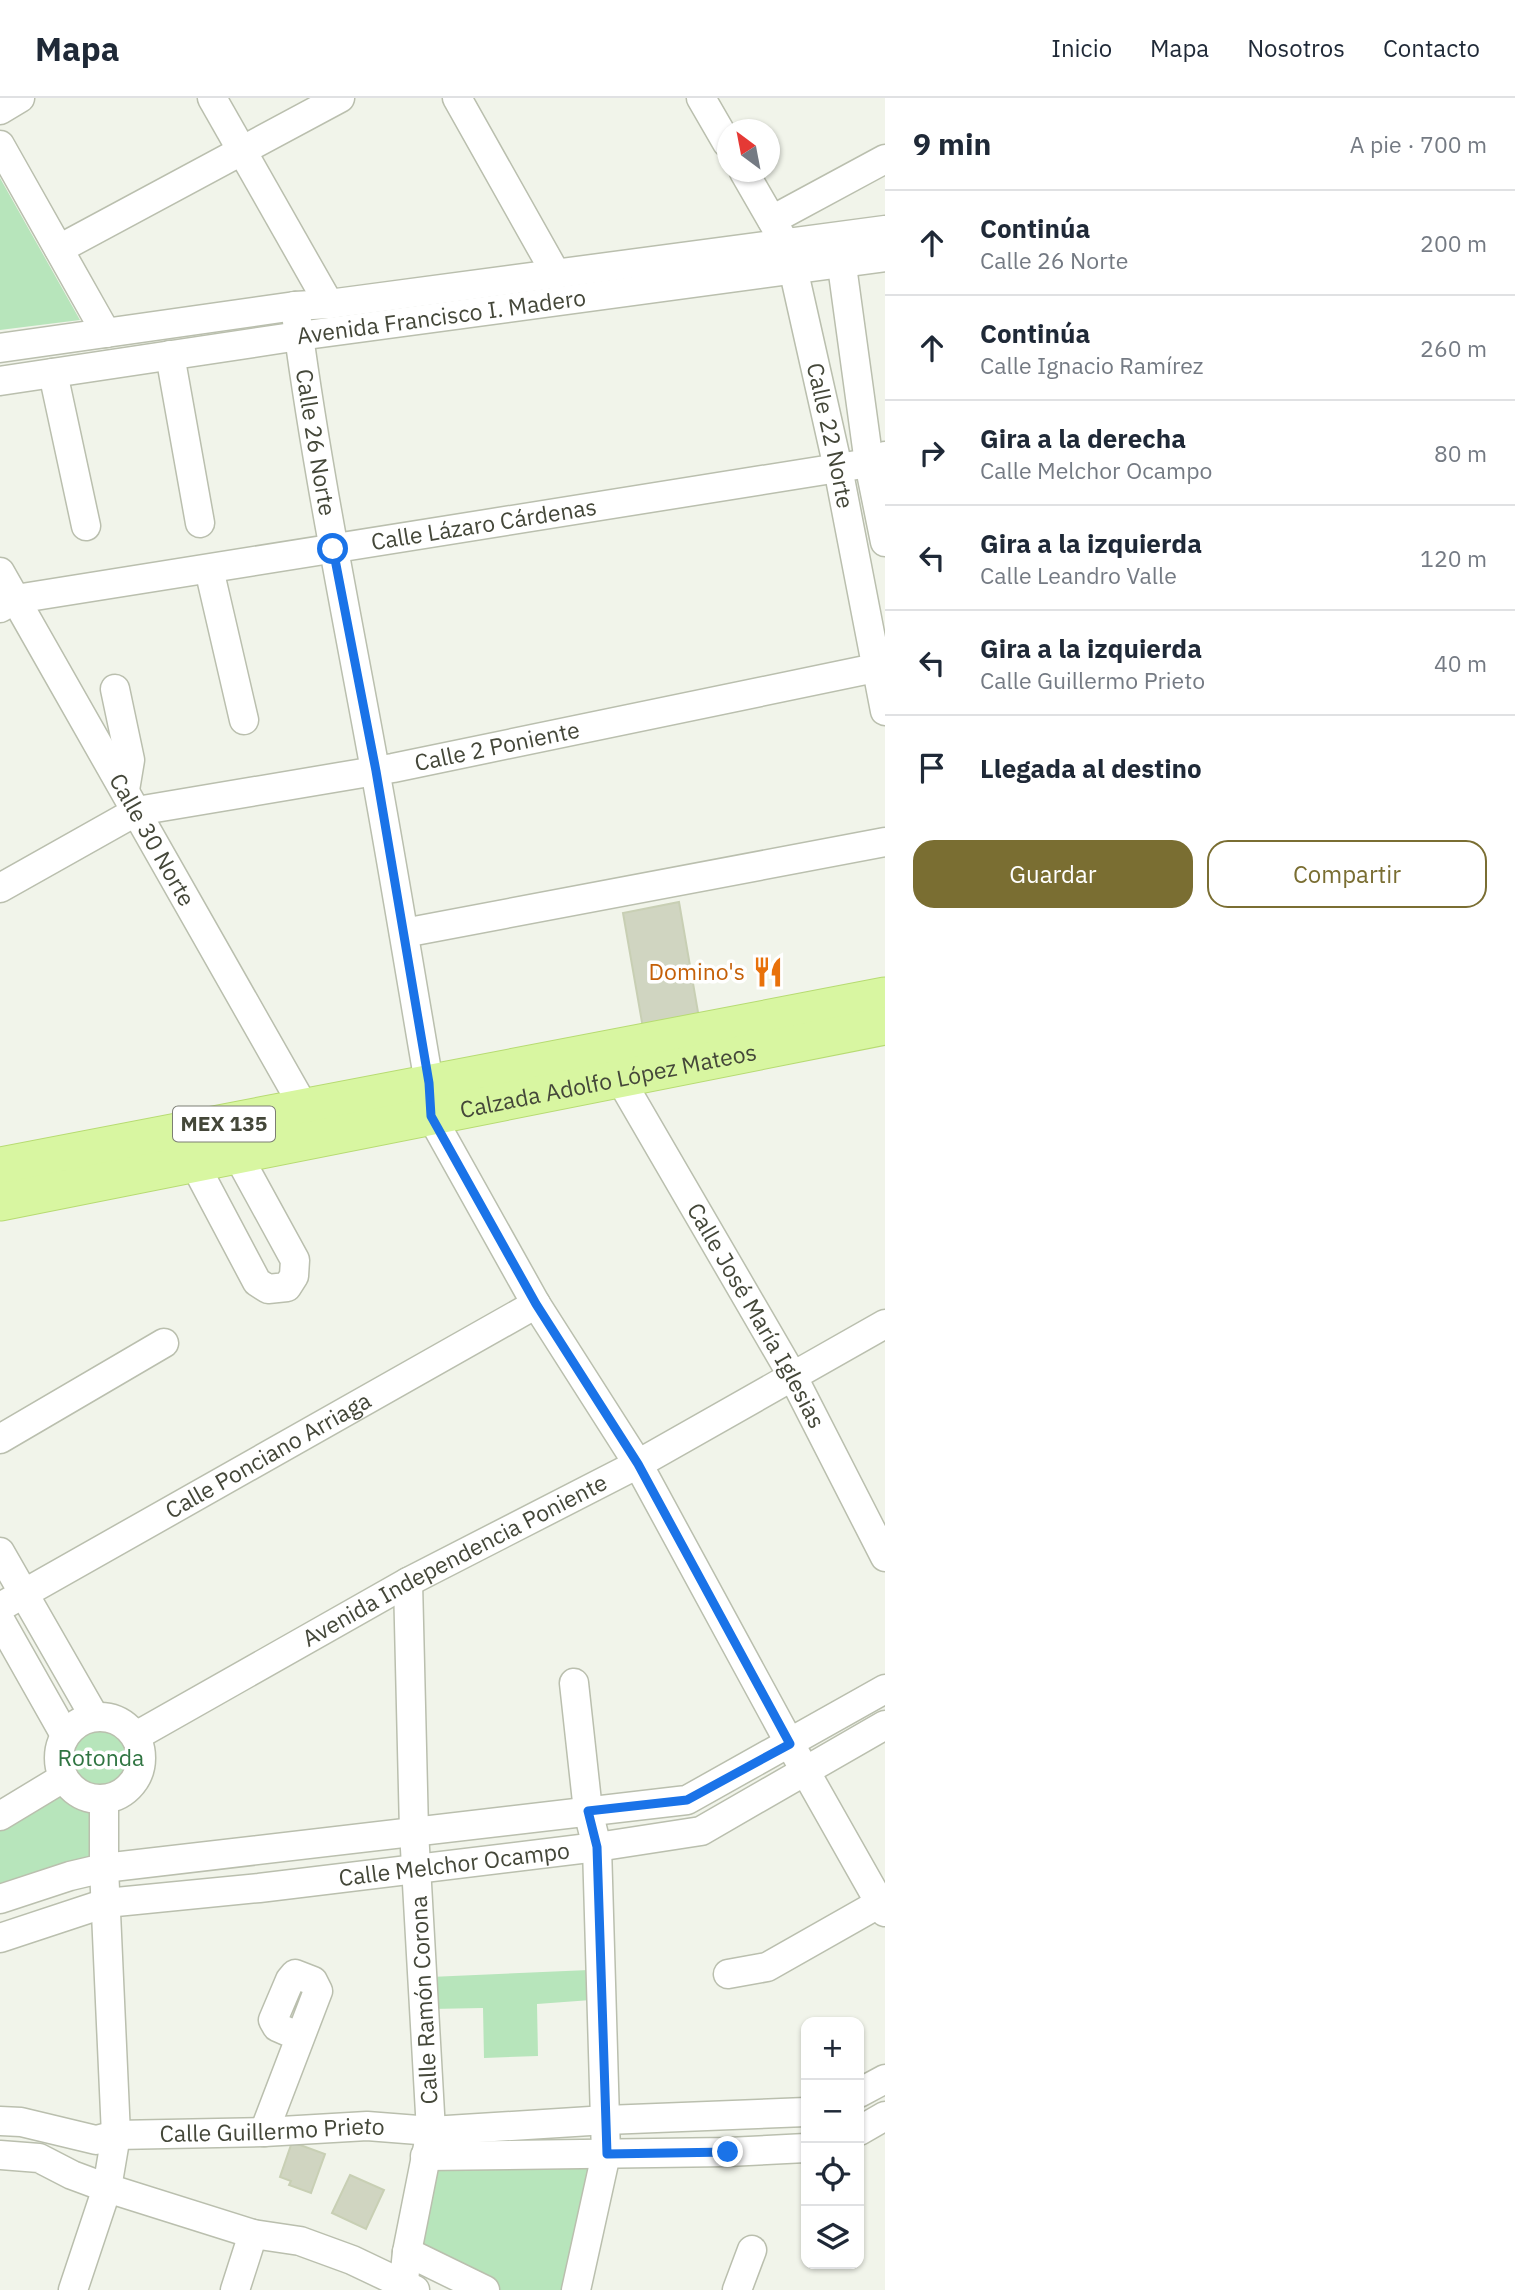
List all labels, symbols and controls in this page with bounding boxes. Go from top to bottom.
text: Mapa [35,27,120,70]
text: Inicio [1051,32,1112,64]
text: Mapa [1150,32,1209,64]
text: Nosotros [1247,32,1345,64]
text: Contacto [1383,32,1480,64]
north arrow [717,119,780,182]
text: 9 min [913,124,991,163]
text: A pie · 700 m [1350,129,1487,159]
text: Continúa [980,211,1090,245]
icon: ahead [913,224,951,262]
text: 200 m [1420,228,1487,258]
text: Calle 26 Norte [980,245,1128,275]
street label: Avenida Francisco I. Madero [295,281,588,350]
text: Continúa [980,316,1090,350]
icon: ahead [913,329,951,367]
text: 260 m [1420,333,1487,363]
text: Calle Ignacio Ramírez [980,350,1203,380]
street label: Calle 22 Norte [801,360,861,511]
street label: Calle 26 Norte [290,367,344,518]
text: Gira a la derecha [980,421,1186,455]
icon: right [913,434,951,472]
text: 80 m [1434,438,1487,468]
text: Calle Melchor Ocampo [980,455,1212,485]
street label: Calle Lázaro Cárdenas [369,491,599,556]
text: Gira a la izquierda [980,526,1202,560]
route start [317,533,348,564]
icon: left [913,539,951,577]
text: 120 m [1420,543,1487,573]
text: Calle Leandro Valle [980,560,1177,590]
text: Gira a la izquierda [980,631,1202,665]
icon: left [913,644,951,682]
text: 40 m [1434,648,1487,678]
text: Calle Guillermo Prieto [980,665,1205,695]
street label: Calle 2 Poniente [412,714,582,777]
icon: arrive [913,749,951,787]
text: Llegada al destino [980,751,1202,785]
street label: Calle 30 Norte [103,767,203,911]
button: Guardar [913,840,1193,908]
button: Compartir [1207,840,1487,908]
restaurant icon: Domino's [751,955,785,989]
place label: Domino's [649,956,745,986]
street label: Calzada Adolfo López Mateos [457,1036,759,1124]
road number: MEX 135 [173,1107,275,1142]
street label: Calle José María Iglesias [681,1197,833,1433]
street label: Calle Ponciano Arriaga [159,1385,376,1525]
street label: Avenida Independencia Poniente [297,1466,612,1653]
park label: Rotonda [58,1742,144,1772]
street label: Calle Melchor Ocampo [337,1834,571,1892]
street label: Calle Ramón Corona [403,1895,443,2105]
map controls [801,2017,864,2269]
button: + [801,2017,864,2080]
button: − [801,2080,864,2143]
street label: Calle Guillermo Prieto [159,2110,386,2148]
route end [712,2136,743,2167]
button: locate [801,2143,864,2206]
button: layers [801,2206,864,2269]

